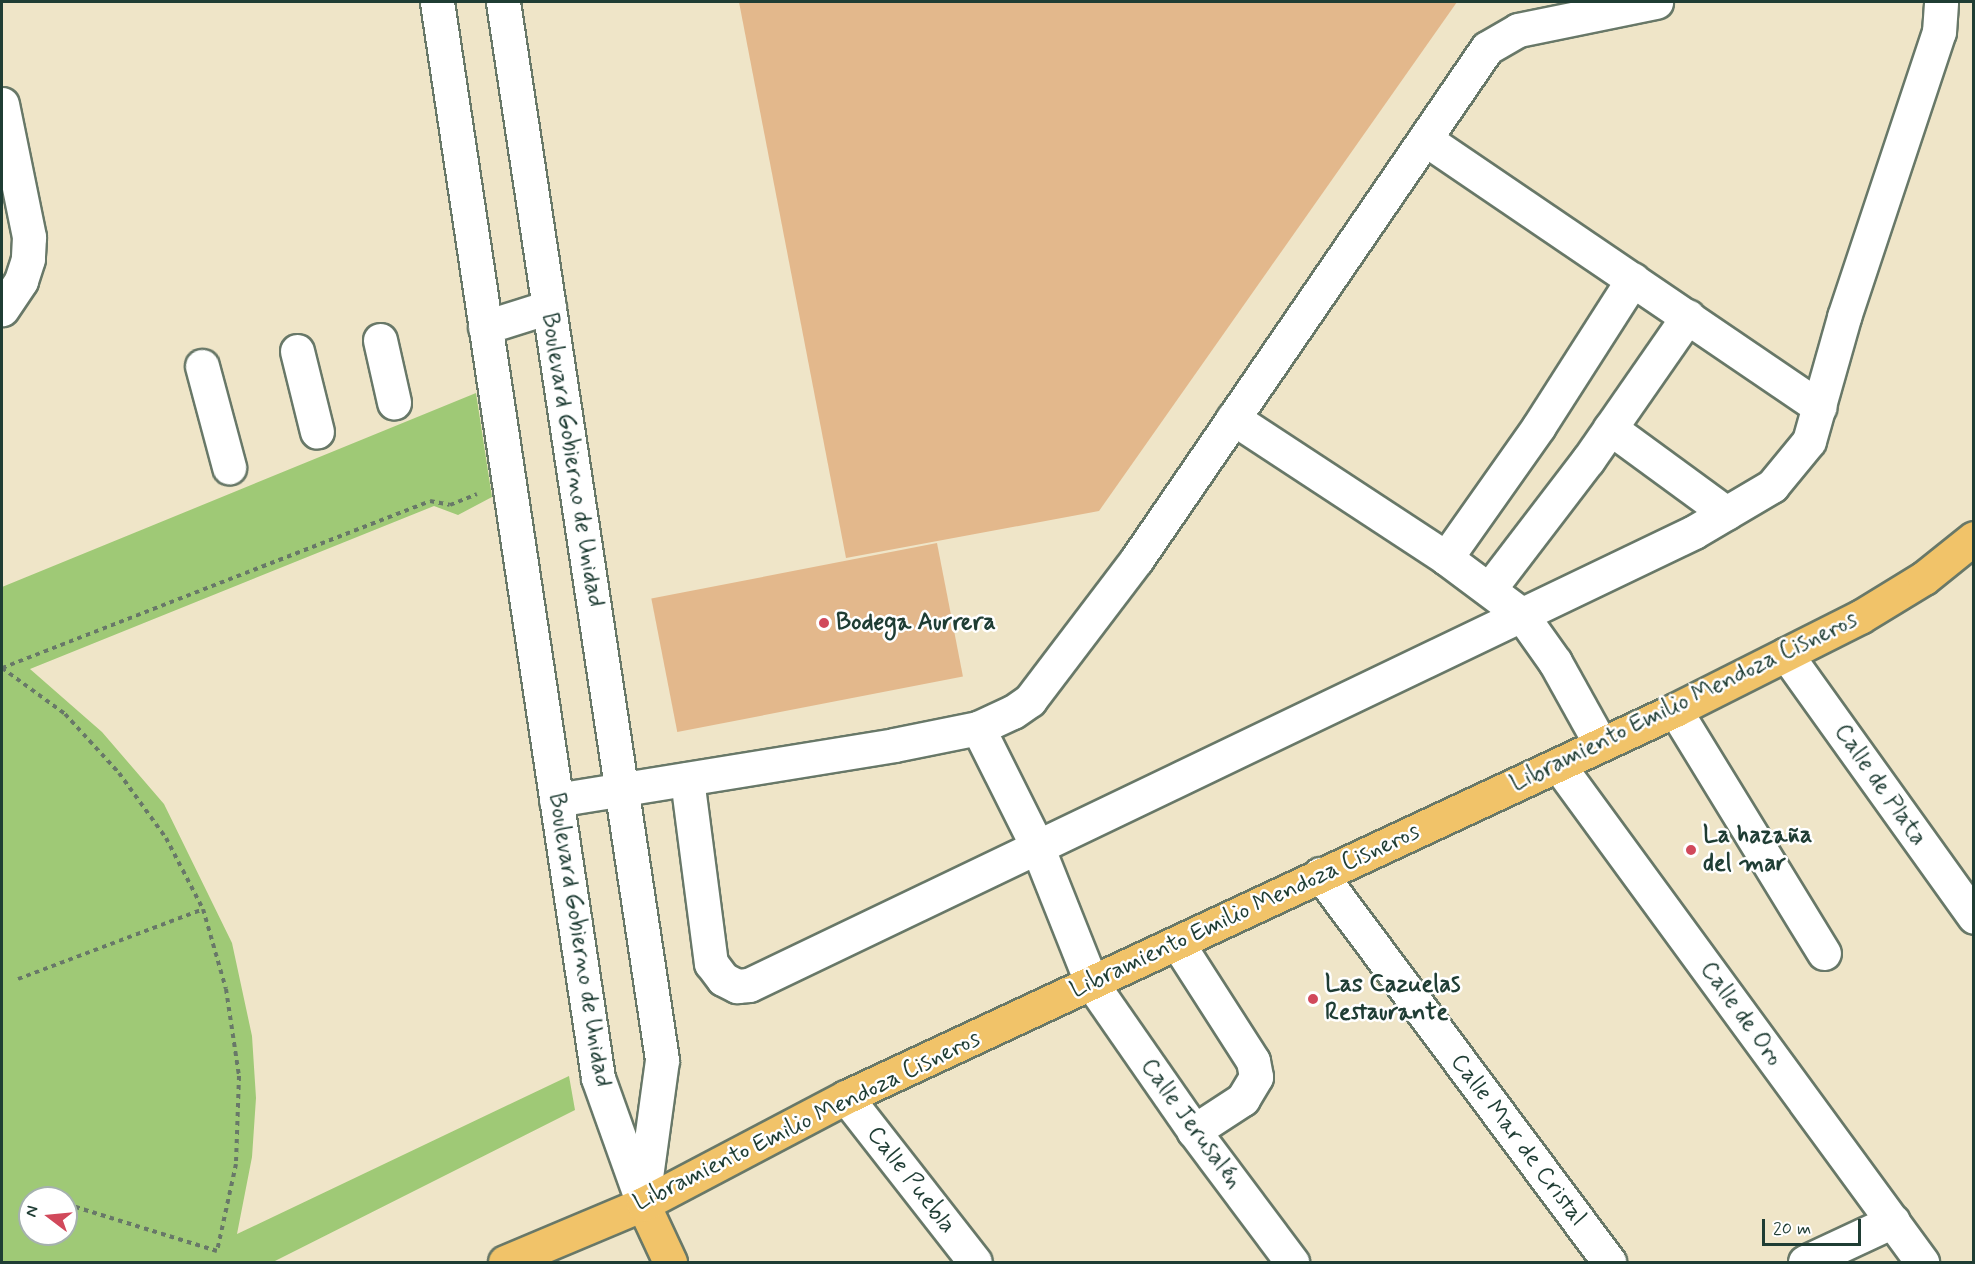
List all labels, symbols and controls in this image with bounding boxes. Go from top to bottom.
street label: Boulevard Gobierno de Unidad [534,310,610,610]
street label: Libramiento Emilio Mendoza Cisneros [1499,602,1869,802]
place label: Bodega Aurrera [836,609,996,637]
marker: Bodega Aurrera [817,616,831,630]
street label: Calle de Plata [1828,719,1932,851]
street label: Boulevard Gobierno de Unidad [541,790,617,1090]
street label: Libramiento Emilio Mendoza Cisneros [1059,814,1431,1008]
place label: La hazaña del mar [1703,822,1810,878]
marker: La hazaña del mar [1684,843,1698,857]
street label: Calle de Oro [1693,956,1789,1072]
place label: Las Cazuelas Restaurante [1325,971,1459,1027]
marker: Las Cazuelas Restaurante [1306,992,1320,1006]
street label: Libramiento Emilio Mendoza Cisneros [622,1021,992,1221]
street label: Calle Mar de Cristal [1445,1050,1591,1230]
street label: Calle Jerusalén [1134,1053,1248,1195]
street label: Calle Puebla [860,1121,962,1239]
north arrow [18,1186,78,1246]
text: N [21,1203,44,1219]
scale bar [1765,1207,1864,1245]
text: 20 m [1773,1217,1811,1241]

